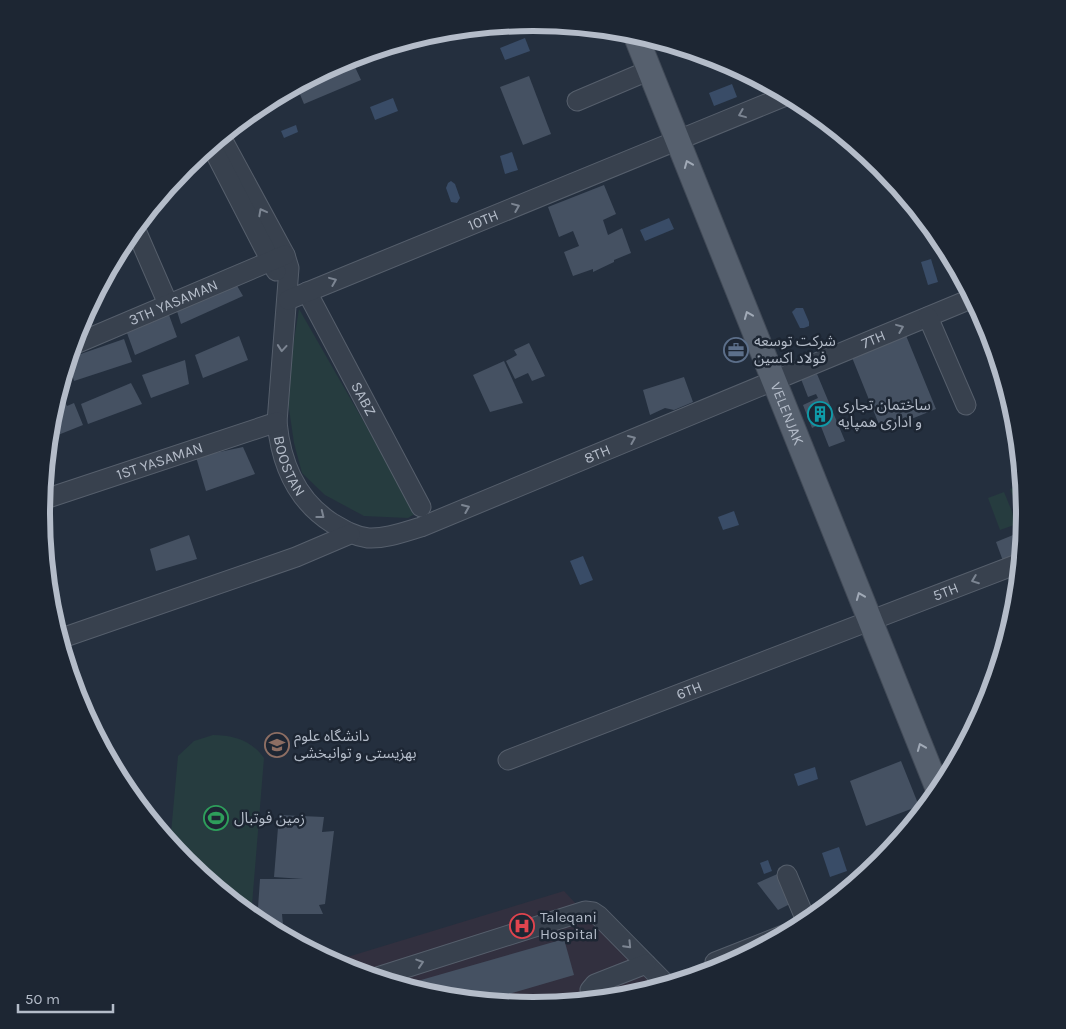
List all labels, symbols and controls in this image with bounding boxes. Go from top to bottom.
one-way arrow [739,108,747,118]
one-way arrow [683,160,694,169]
one-way arrow [511,202,520,213]
street label: 10TH [465,206,501,234]
one-way arrow [258,208,268,217]
street label: 3TH YASAMAN [126,276,221,329]
one-way arrow [328,277,337,288]
one-way arrow [744,311,754,320]
one-way arrow [895,324,904,335]
street label: 7TH [859,326,888,352]
place label: شرکت توسعه فولاد اکسین [754,332,836,367]
office icon: شرکت توسعه فولاد اکسین [723,337,749,363]
one-way arrow [277,345,288,353]
street label: SABZ [347,379,380,419]
street label: VELENJAK [767,379,808,448]
place label: ساختمان تجاری و اداری همپایه [838,396,931,432]
building icon: ساختمان تجاری و اداری همپایه [807,401,833,427]
street label: BOOSTAN [270,434,309,500]
one-way arrow [627,435,636,446]
street label: 1ST YASAMAN [114,438,205,484]
street label: 8TH [581,440,613,467]
one-way arrow [461,504,470,515]
one-way arrow [315,509,324,517]
one-way arrow [971,574,980,584]
street label: 5TH [930,579,961,605]
one-way arrow [856,592,867,601]
street label: 6TH [674,677,704,703]
place label: دانشگاه علوم بهزیستی و توانبخشی [294,727,417,762]
school or university icon: دانشگاه علوم بهزیستی و توانبخشی [264,732,290,758]
one-way arrow [916,743,927,752]
sports icon: زمین فوتبال [203,805,229,831]
place label: زمین فوتبال [234,809,305,827]
place label: Taleqani Hospital [540,908,597,943]
hospital icon: Taleqani Hospital [509,913,535,939]
one-way arrow [622,940,631,949]
one-way arrow [416,959,424,969]
scale bar [18,982,112,1014]
text: 50 m [25,990,60,1008]

